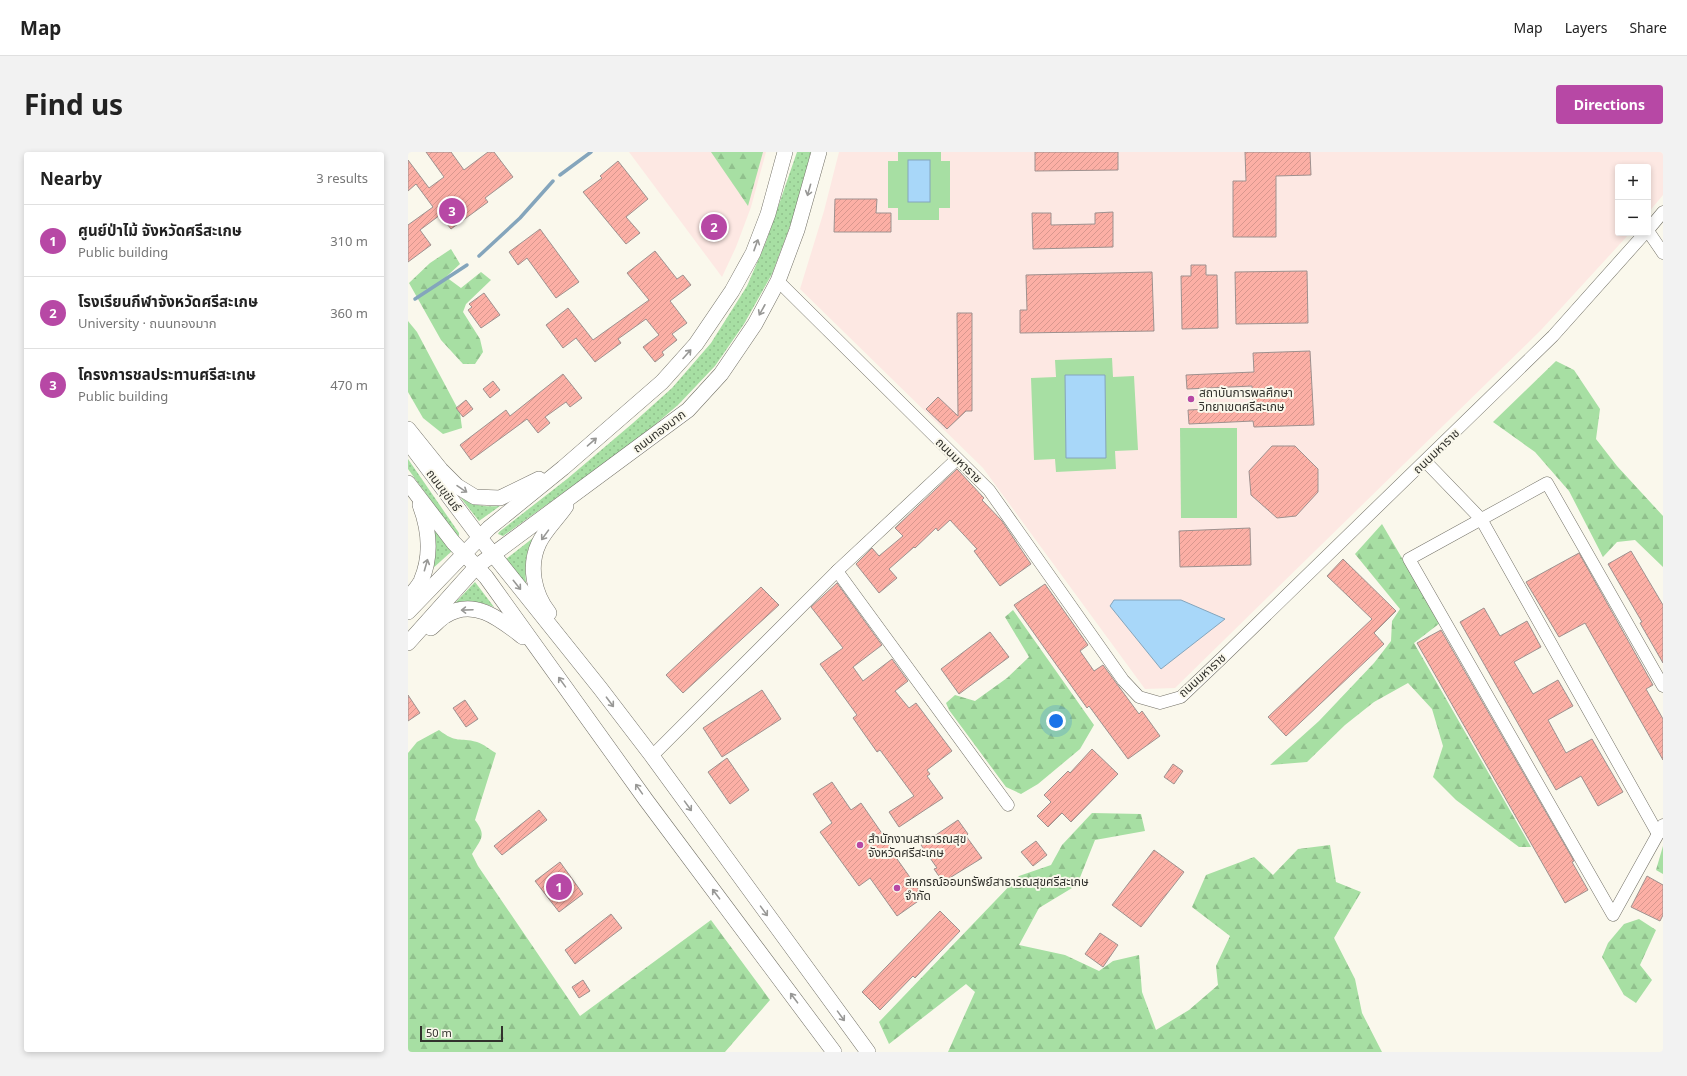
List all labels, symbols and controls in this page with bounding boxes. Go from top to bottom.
text: Map [20,15,61,41]
text: Map [1514,18,1543,37]
text: Layers [1565,18,1607,37]
text: Share [1629,18,1667,37]
text: Find us [24,85,123,123]
button: Directions [1556,85,1663,124]
map controls [1615,164,1651,236]
button: + [1615,164,1651,200]
text: Nearby [40,167,102,190]
text: 3 results [316,169,368,187]
one-way arrow [805,183,812,196]
pin: 3 [439,196,465,226]
button: − [1615,200,1651,236]
pin: 2 [701,212,727,242]
text: ศูนย์ป่าไม้ จังหวัดศรีสะเกษ [78,220,242,240]
text: 1 [49,232,57,250]
text: 310 m [330,232,368,250]
one-way arrow [753,239,761,251]
text: Public building [78,243,168,261]
text: โรงเรียนกีฬาจังหวัดศรีสะเกษ [78,291,258,311]
text: 2 [49,304,57,322]
text: 360 m [330,304,368,322]
one-way arrow [758,304,766,316]
text: University · ถนนทองมาก [78,314,217,332]
one-way arrow [682,349,692,359]
text: โครงการชลประทานศรีสะเกษ [78,364,256,384]
text: 3 [49,376,57,394]
text: 470 m [330,376,368,394]
place label: สถาบันการพลศึกษา วิทยาเขตศรีสะเกษ [1198,384,1293,415]
text: Public building [78,387,168,405]
marker: สถาบันการพลศึกษา วิทยาเขตศรีสะเกษ [1186,394,1196,404]
street label: ถนนทองมาก [629,406,689,456]
street label: ถนนมหาราช [1409,425,1463,477]
street label: ถนนมหาราช [932,434,986,486]
one-way arrow [587,438,597,447]
street label: ถนนขุขันธ์ [422,465,466,515]
one-way arrow [456,485,467,493]
one-way arrow [541,529,549,540]
one-way arrow [423,558,430,571]
one-way arrow [513,579,521,590]
one-way arrow [461,606,474,614]
street label: ถนนมหาราช [1175,649,1229,701]
one-way arrow [558,677,566,688]
one-way arrow [606,696,614,707]
your location [1046,711,1066,731]
one-way arrow [635,784,643,795]
one-way arrow [684,800,692,811]
place label: สำนักงานสาธารณสุข จังหวัดศรีสะเกษ [868,830,966,861]
marker: สำนักงานสาธารณสุข จังหวัดศรีสะเกษ [855,840,865,850]
pin: 1 [546,872,572,902]
place label: สหกรณ์ออมทรัพย์สาธารณสุขศรีสะเกษ จำกัด [905,873,1089,904]
marker: สหกรณ์ออมทรัพย์สาธารณสุขศรีสะเกษ จำกัด [892,883,902,893]
one-way arrow [712,889,720,900]
one-way arrow [760,905,769,916]
one-way arrow [789,993,798,1004]
one-way arrow [837,1010,845,1021]
scale bar [420,1024,503,1043]
text: 50 m [426,1025,452,1040]

